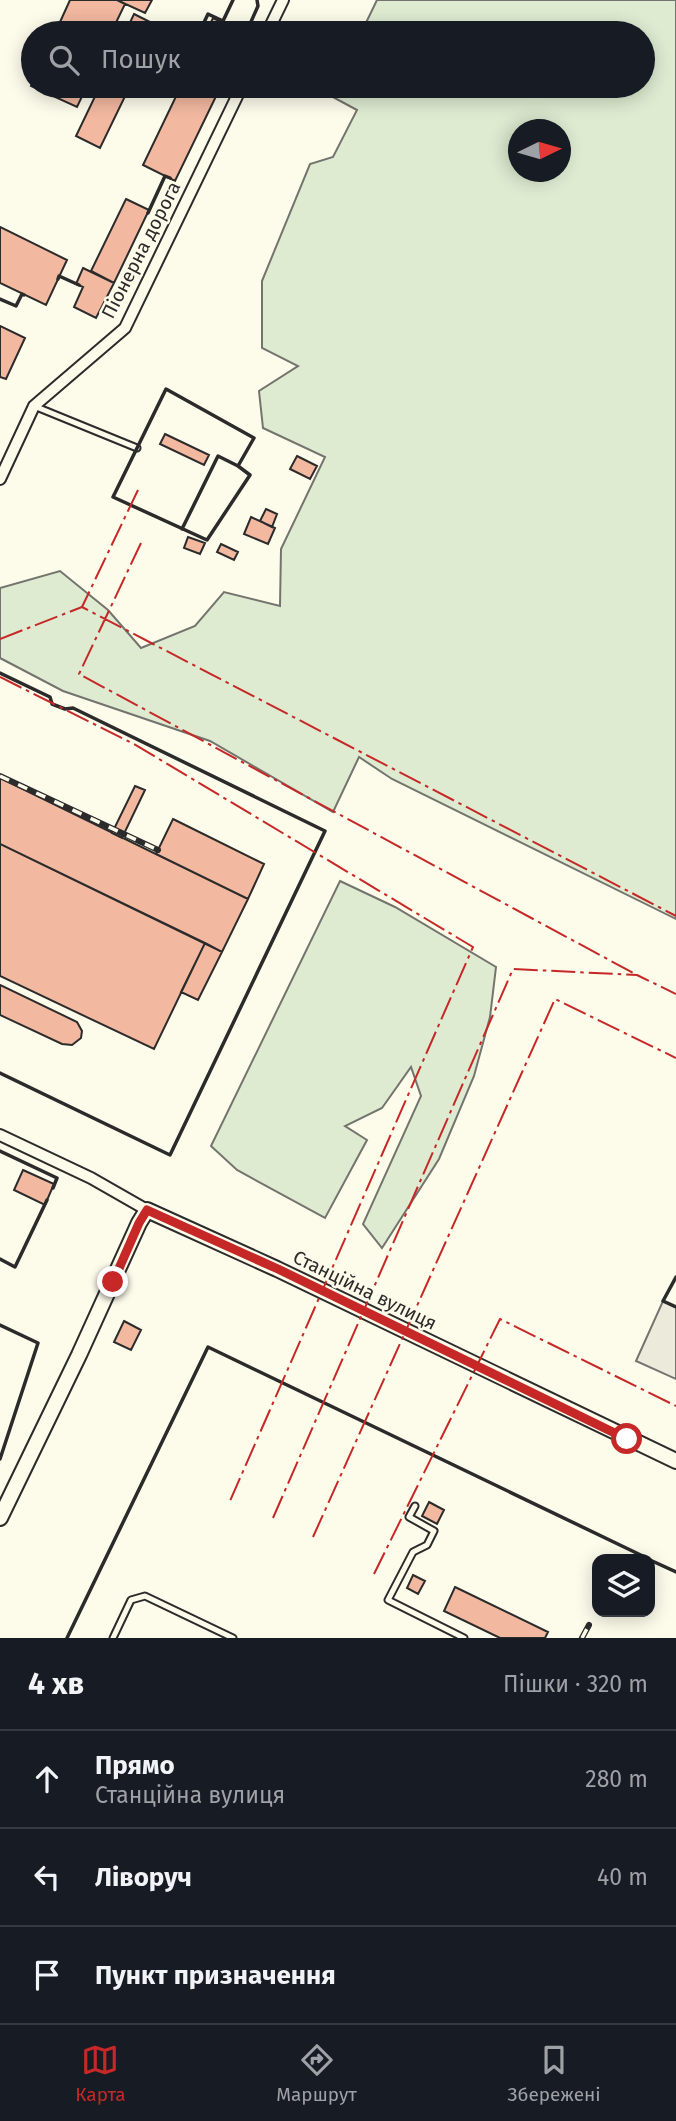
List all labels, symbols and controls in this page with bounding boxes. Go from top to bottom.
search box [21,21,655,98]
icon: search [45,41,83,79]
text: Пошук [101,44,181,75]
north arrow [508,119,571,182]
street label: Піонерна дорога [97,178,185,322]
street label: Станційна вулиця [289,1245,441,1335]
route end [97,1266,128,1297]
route start [611,1423,642,1454]
map controls [592,1554,655,1617]
button: layers [592,1554,655,1617]
text: 4 хв [28,1666,84,1702]
text: Пішки · 320 m [503,1670,648,1698]
text: Прямо [95,1750,175,1781]
icon: ahead [28,1760,66,1798]
text: 280 m [585,1765,648,1793]
text: Станційна вулиця [95,1781,285,1809]
icon: left [28,1858,66,1896]
text: Ліворуч [95,1862,192,1893]
text: 40 m [597,1863,648,1891]
icon: arrive [28,1956,66,1994]
text: Пункт призначення [95,1960,336,1991]
tab: Карта [75,2041,126,2106]
tab: Маршрут [276,2041,357,2106]
tab: Збережені [508,2041,601,2106]

